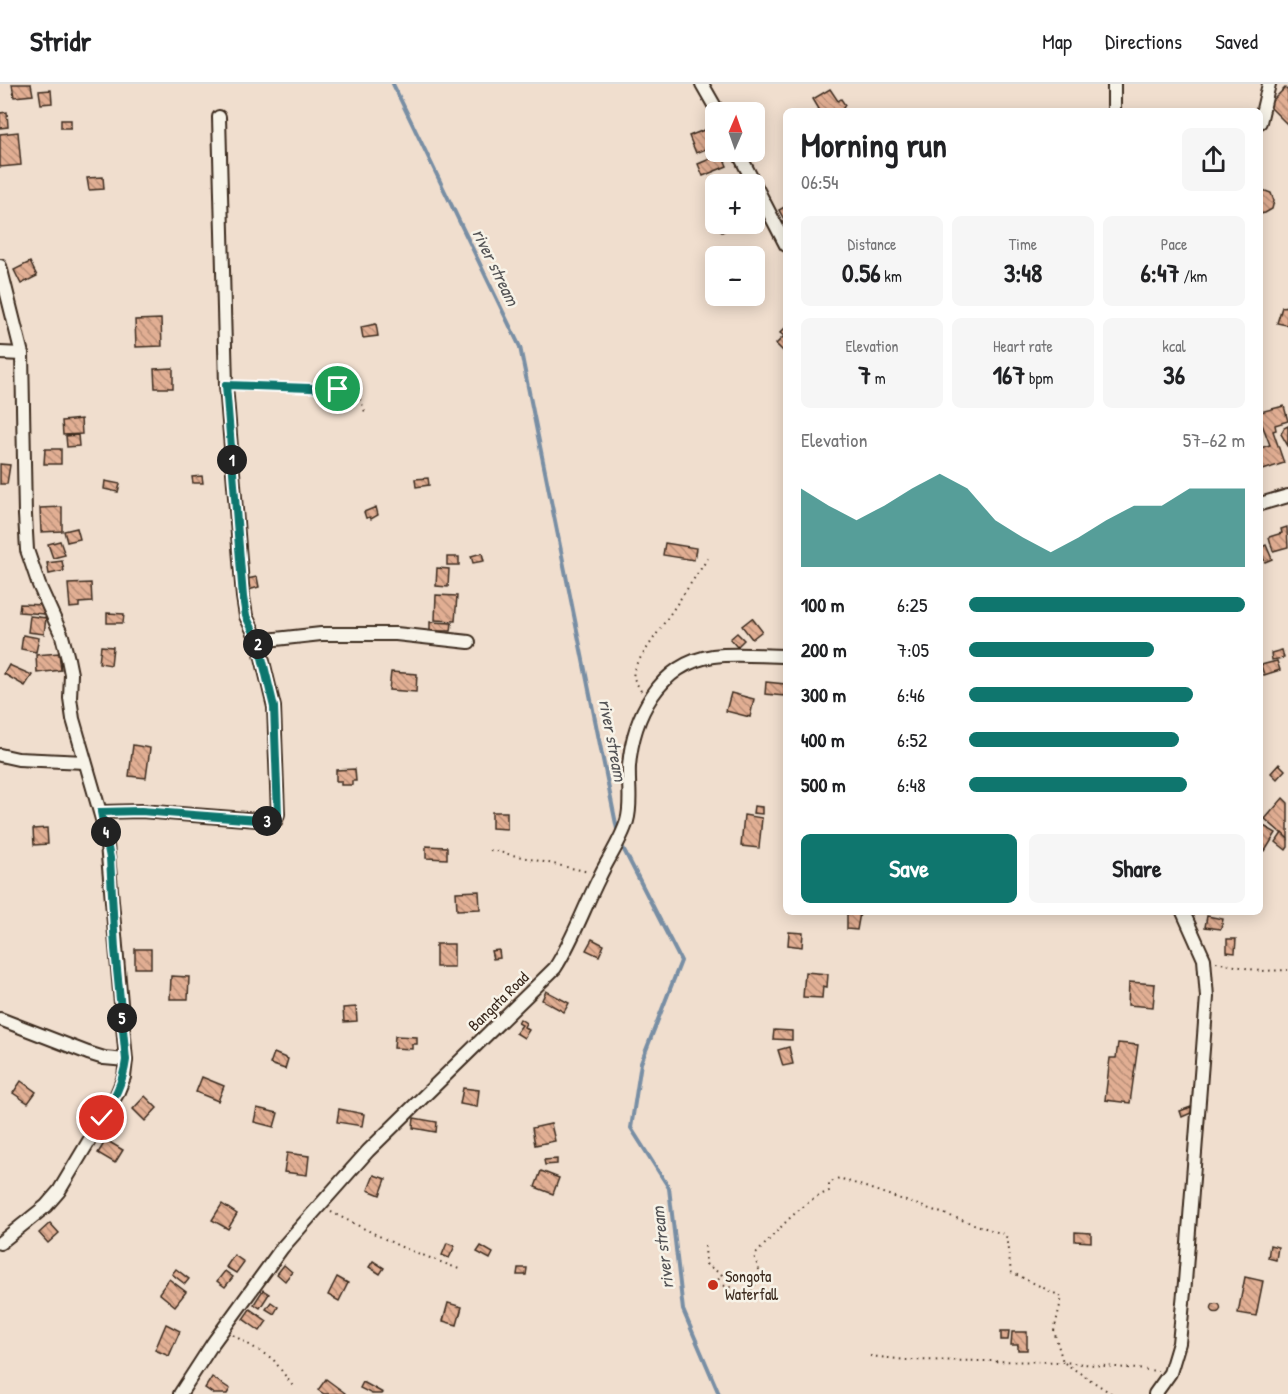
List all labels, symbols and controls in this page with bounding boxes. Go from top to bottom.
text: Stridr [30,22,91,60]
text: Map [1042,27,1072,56]
text: Directions [1105,27,1182,56]
text: Saved [1215,27,1258,56]
north arrow [705,102,765,162]
map controls [705,102,765,306]
text: Morning run [801,123,947,167]
button: share [1182,128,1245,191]
text: 06:54 [801,168,839,195]
button: + [705,174,765,234]
water label: river stream [467,224,526,310]
text: Distance [848,233,896,255]
text: Time [1009,233,1037,255]
text: Pace [1161,233,1187,255]
button: − [705,246,765,306]
text: 0.56 [842,255,881,290]
text: 3:48 [1004,255,1042,290]
text: 6:47 [1141,255,1180,290]
text: km [881,265,902,287]
text: /km [1180,265,1208,287]
text: Elevation [845,335,899,357]
text: Heart rate [993,335,1053,357]
text: kcal [1162,335,1186,357]
text: 7 [858,357,871,392]
text: 167 [993,357,1025,392]
text: 36 [1163,357,1185,392]
pin [312,363,363,414]
text: m [871,367,886,389]
text: bpm [1025,367,1053,389]
icon: arrive [321,372,354,405]
text: Elevation [801,426,867,453]
text: 57–62 m [1183,426,1245,453]
pin: 1 [217,445,247,475]
text: 1 [229,449,235,471]
text: 100 m [801,591,844,618]
text: 6:25 [897,591,927,618]
pin: 2 [243,629,273,659]
text: 2 [254,633,262,655]
text: 200 m [801,636,846,663]
text: 7:05 [897,636,929,663]
text: 300 m [801,681,846,708]
text: 6:46 [897,681,925,708]
water label: river stream [593,697,633,784]
text: 400 m [801,726,845,753]
text: 6:52 [897,726,927,753]
text: 500 m [801,771,846,798]
text: 6:48 [897,771,926,798]
pin: 3 [252,806,282,836]
text: 3 [263,810,271,832]
pin: 4 [91,817,121,847]
text: 4 [103,821,109,843]
button: Save [801,834,1017,903]
button: Share [1029,834,1245,903]
street label: Bangata Road [463,966,533,1036]
pin: 5 [107,1003,137,1033]
text: 5 [119,1007,125,1029]
pin [76,1092,127,1143]
icon: check [85,1101,118,1134]
water label: river stream [644,1205,679,1291]
place label: Songota Waterfall [725,1265,778,1305]
marker: Songota Waterfall [706,1278,720,1292]

